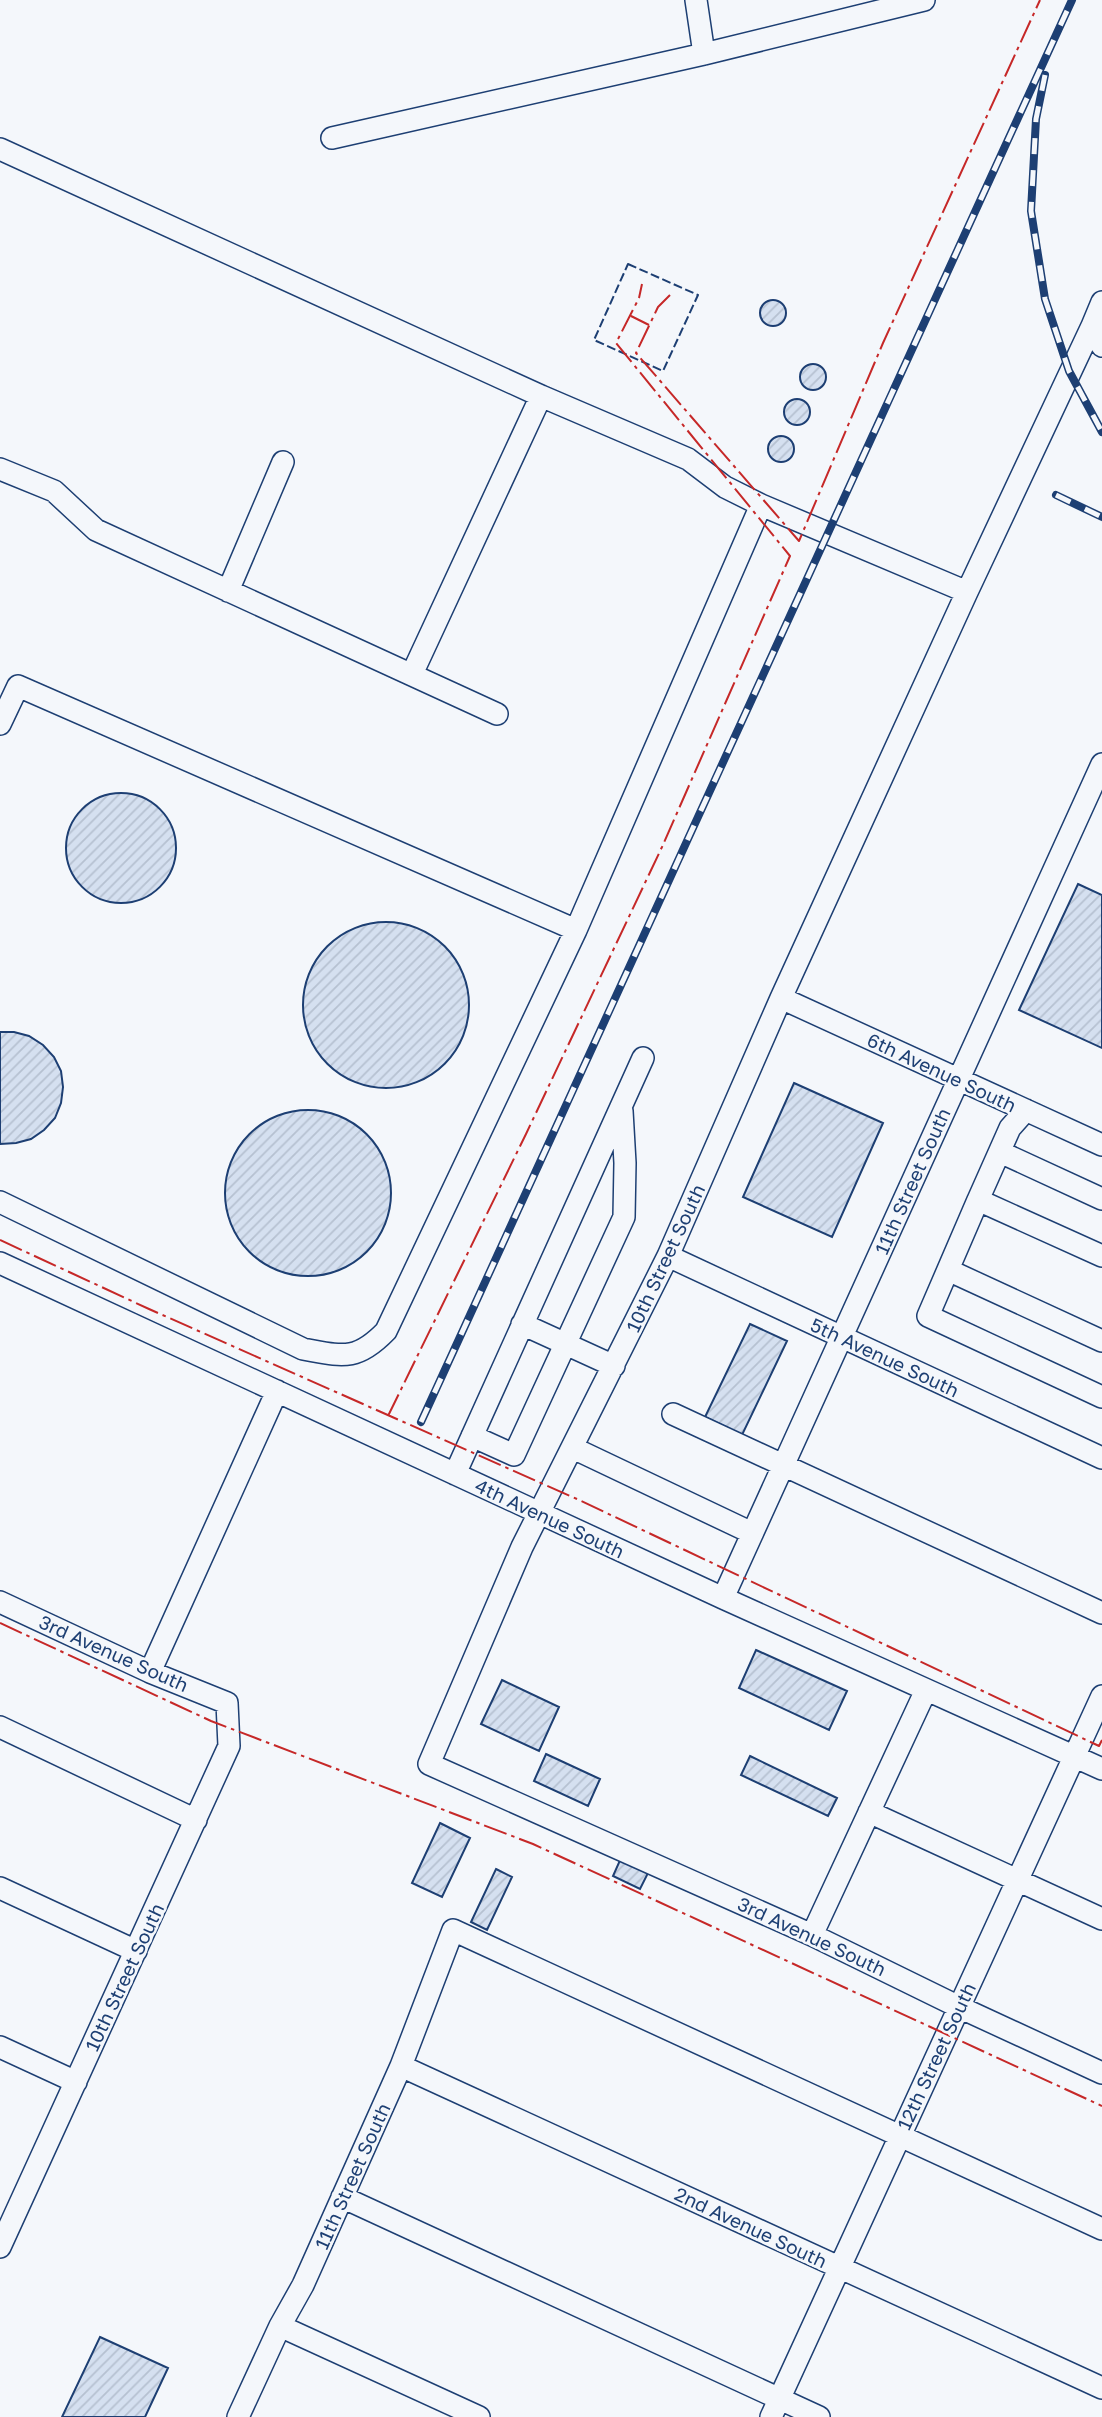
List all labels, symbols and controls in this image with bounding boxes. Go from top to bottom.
street label: 6th Avenue South [864,1027,1020,1117]
street label: 11th Street South [869,1104,955,1258]
street label: 10th Street South [621,1180,709,1336]
street label: 5th Avenue South [807,1313,963,1401]
street label: 4th Avenue South [472,1473,628,1563]
street label: 3rd Avenue South [36,1610,192,1696]
street label: 3rd Avenue South [734,1892,890,1980]
street label: 10th Street South [80,1899,168,2055]
street label: 12th Street South [892,1979,980,2133]
street label: 11th Street South [309,2099,395,2253]
street label: 2nd Avenue South [671,2182,831,2272]

